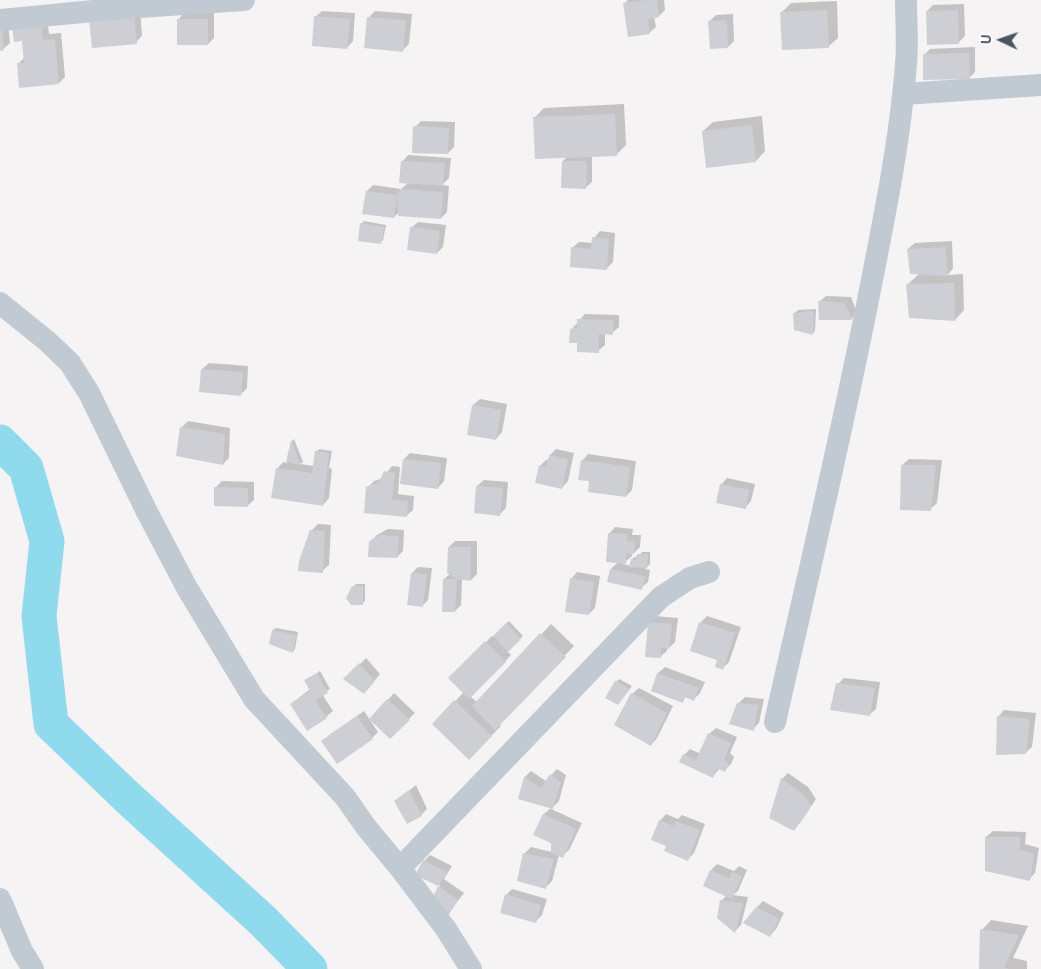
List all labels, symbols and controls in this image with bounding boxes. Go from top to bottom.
north arrow [976,15,1026,65]
text: U [978,34,994,45]

